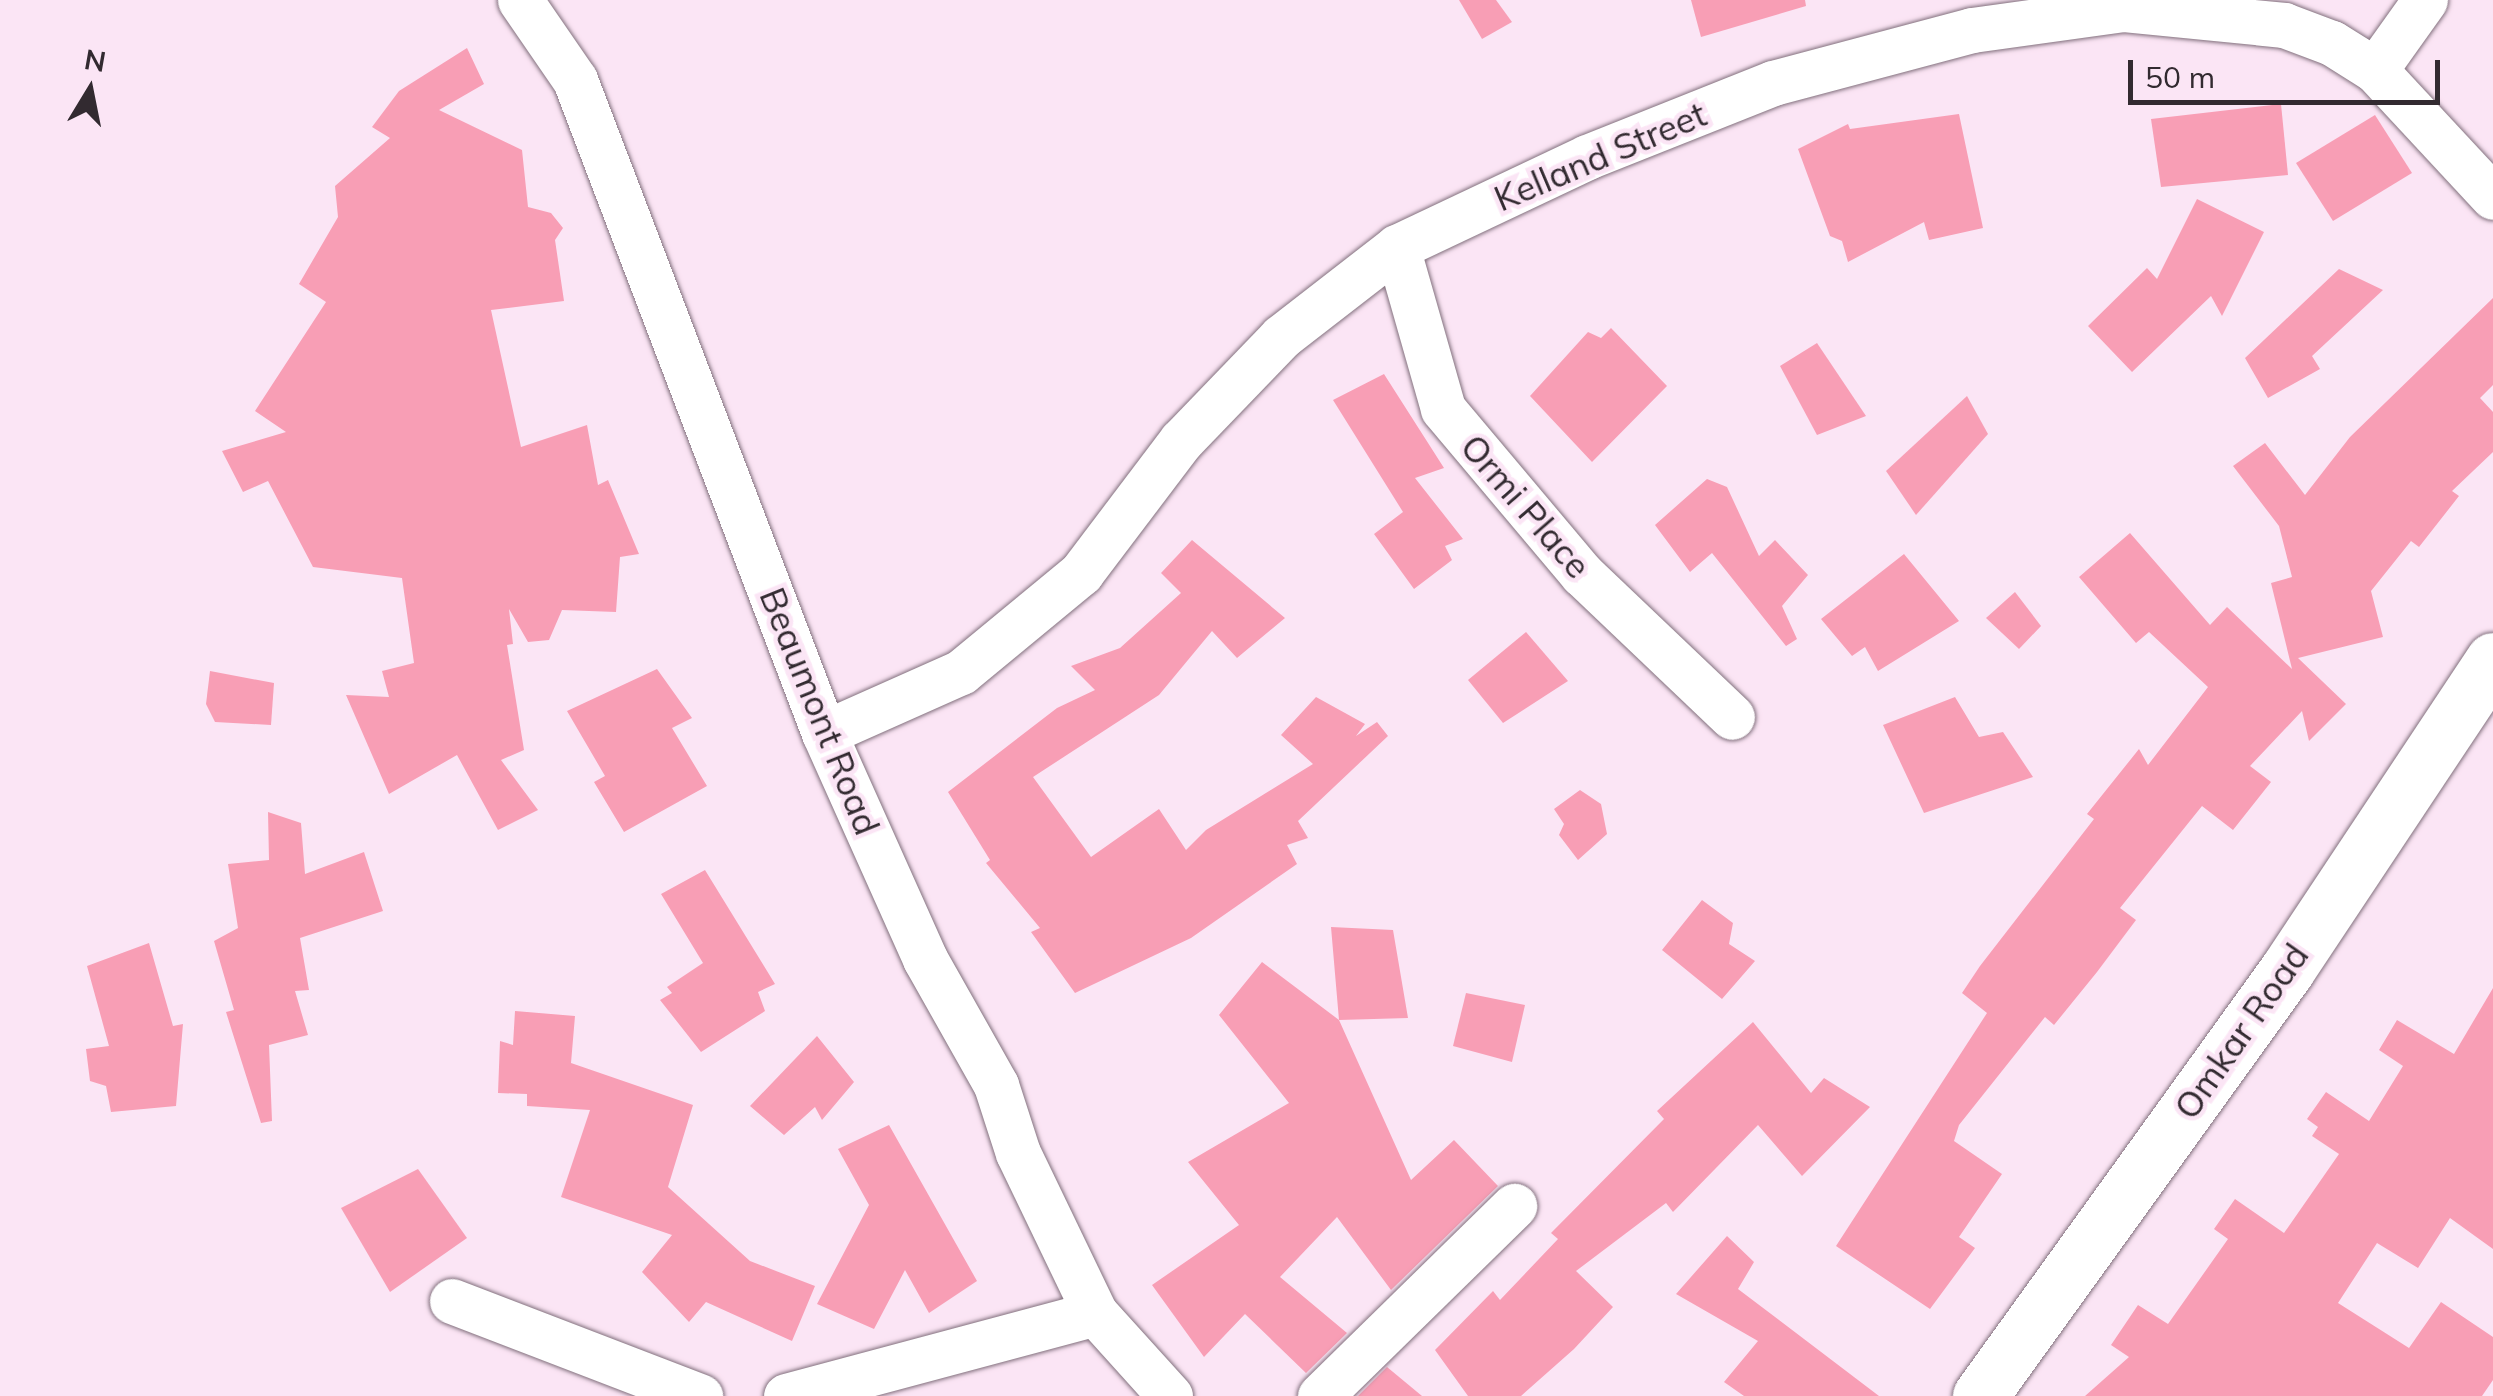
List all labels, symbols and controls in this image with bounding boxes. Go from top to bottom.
north arrow [40,40,140,140]
scale bar [2133,40,2446,102]
text: N [82,41,109,79]
text: 50 m [2145,58,2215,96]
street label: Kelland Street [1488,93,1712,219]
street label: Ormi Place [1452,426,1600,586]
street label: Beaumont Road [751,581,889,841]
street label: Omkar Road [2165,935,2317,1127]

